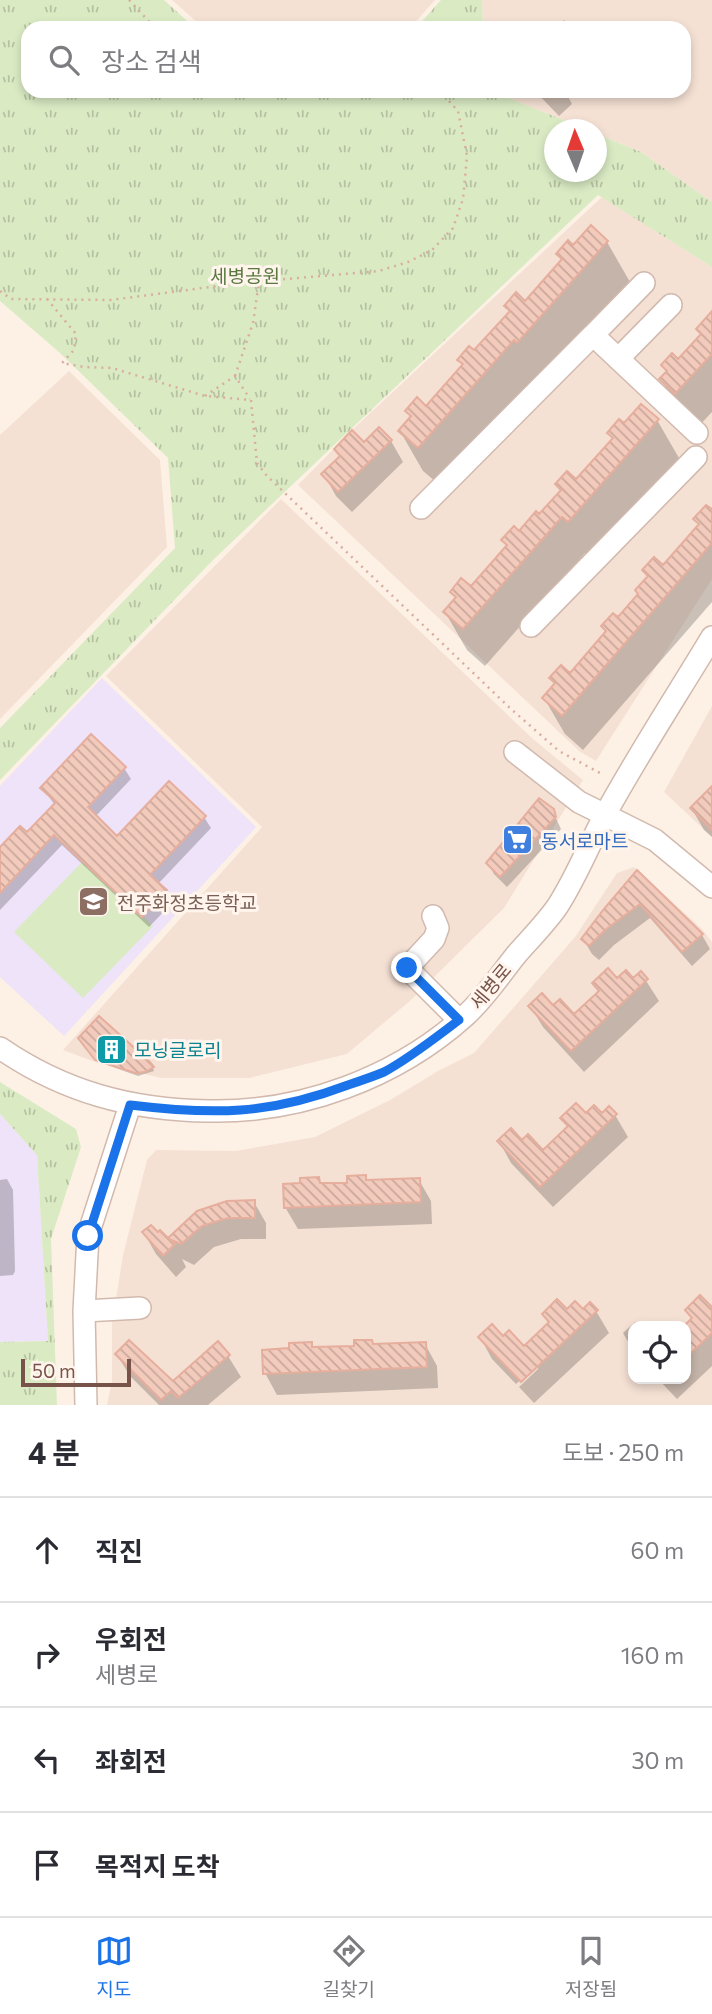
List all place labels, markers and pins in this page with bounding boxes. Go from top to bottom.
supermarket icon: 동서로마트 [501,823,535,857]
place label: 동서로마트 [541,829,628,852]
school or university icon: 전주화정초등학교 [77,885,111,919]
place label: 전주화정초등학교 [117,891,257,914]
building icon: 모닝글로리 [94,1032,128,1066]
place label: 모닝글로리 [134,1038,221,1061]

